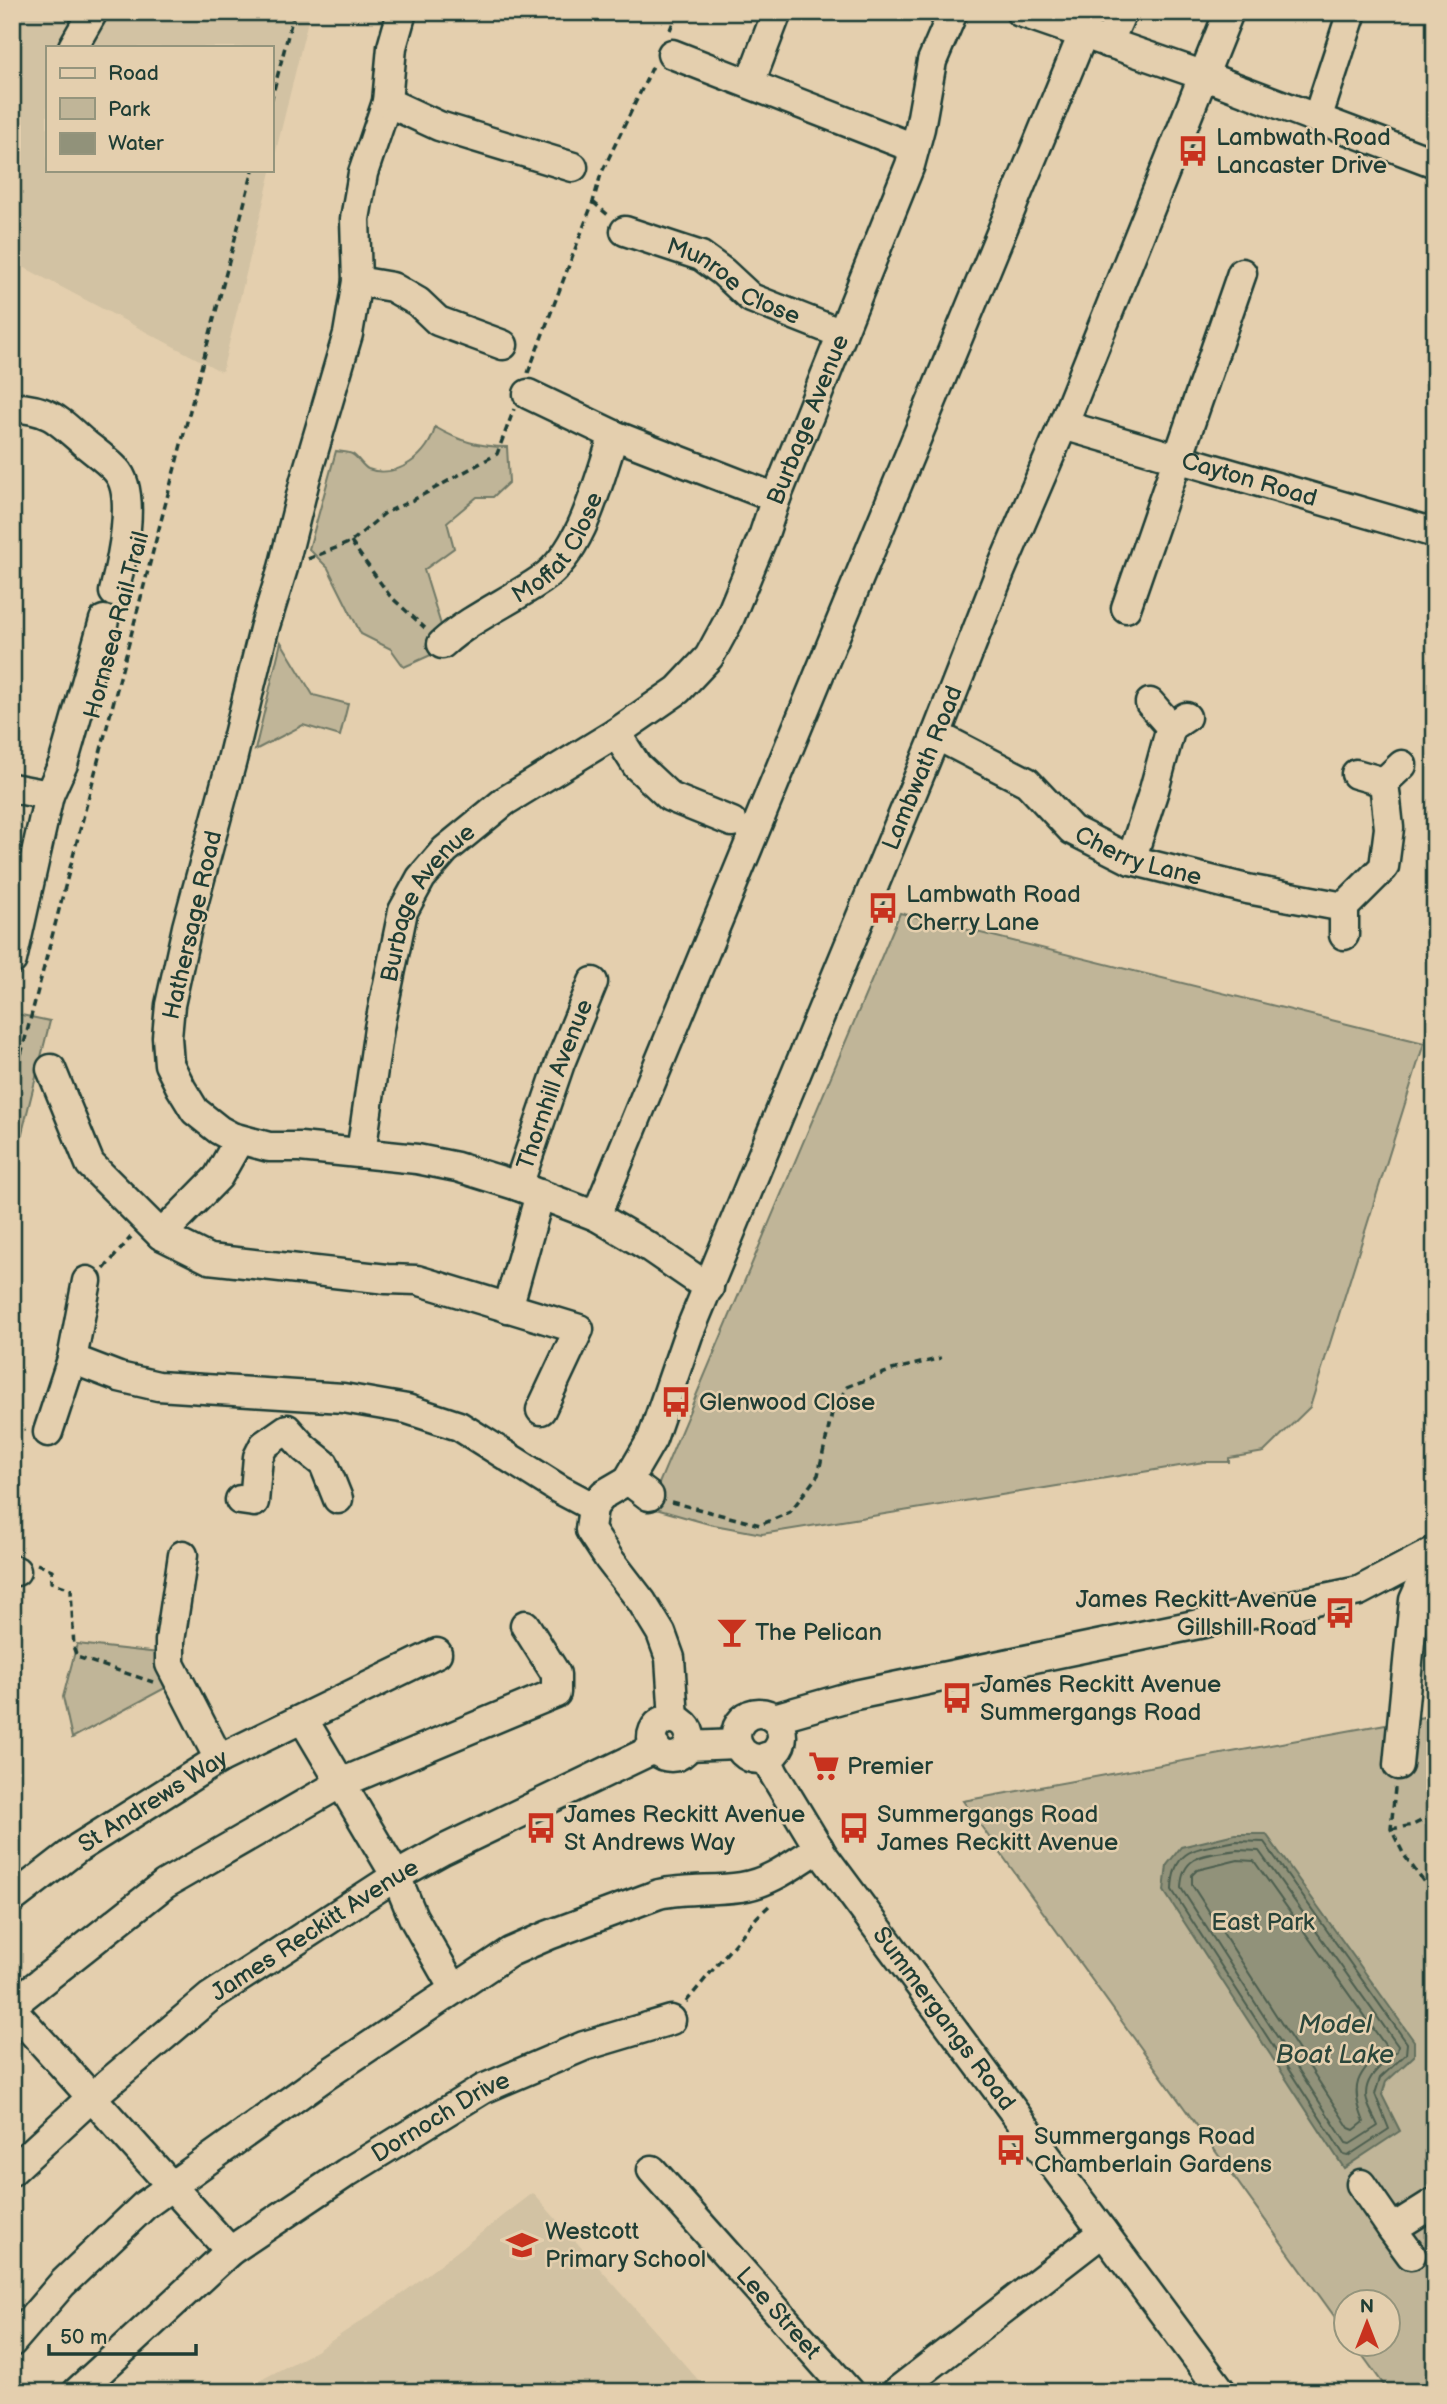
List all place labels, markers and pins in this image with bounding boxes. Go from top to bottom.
place label: Lambwath Road Lancaster Drive [1216,123,1391,180]
bus stop icon: Lambwath Road Lancaster Drive [1176,134,1210,168]
place label: Lambwath Road Cherry Lane [906,880,1081,937]
bus stop icon: Lambwath Road Cherry Lane [866,891,900,925]
bus stop icon: Glenwood Close [659,1385,693,1419]
place label: Glenwood Close [699,1388,875,1417]
place label: James Reckitt Avenue Gillshill Road [1076,1585,1317,1642]
bus stop icon: James Reckitt Avenue Gillshill Road [1323,1596,1357,1630]
bar icon: The Pelican [715,1615,749,1649]
place label: The Pelican [755,1618,882,1647]
place label: James Reckitt Avenue Summergangs Road [980,1670,1221,1727]
bus stop icon: James Reckitt Avenue Summergangs Road [940,1681,974,1715]
supermarket icon: Premier [807,1749,841,1783]
place label: Premier [847,1752,933,1781]
place label: James Reckitt Avenue St Andrews Way [564,1800,805,1857]
place label: Summergangs Road James Reckitt Avenue [877,1800,1118,1857]
bus stop icon: James Reckitt Avenue St Andrews Way [524,1811,558,1845]
bus stop icon: Summergangs Road James Reckitt Avenue [837,1811,871,1845]
place label: Summergangs Road Chamberlain Gardens [1034,2122,1272,2179]
bus stop icon: Summergangs Road Chamberlain Gardens [994,2133,1028,2167]
place label: Westcott Primary School [545,2217,706,2274]
school or university icon: Westcott Primary School [505,2228,539,2262]

